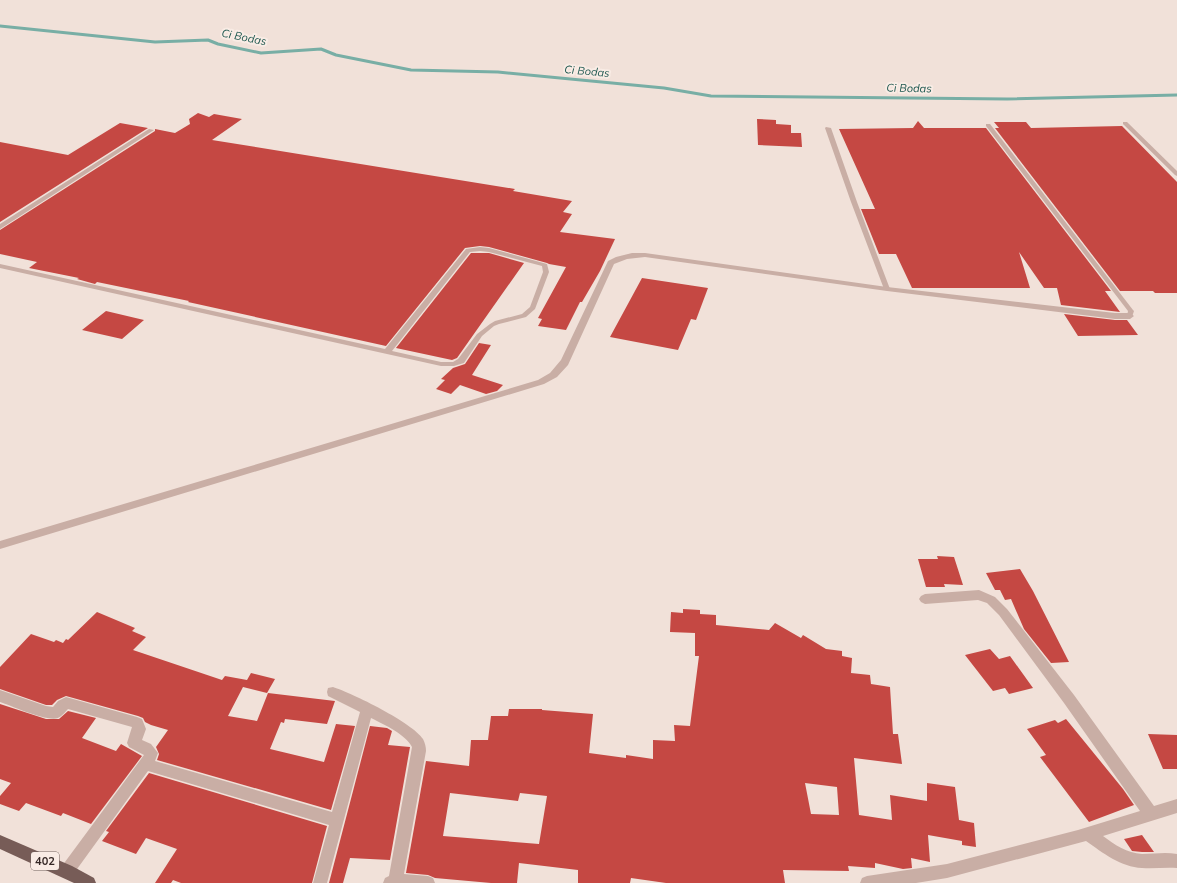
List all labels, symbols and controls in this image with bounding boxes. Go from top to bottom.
water label: Ci Bodas [220,26,268,48]
water label: Ci Bodas [564,62,611,80]
water label: Ci Bodas [886,81,932,95]
road number: 402 [31,852,59,870]

